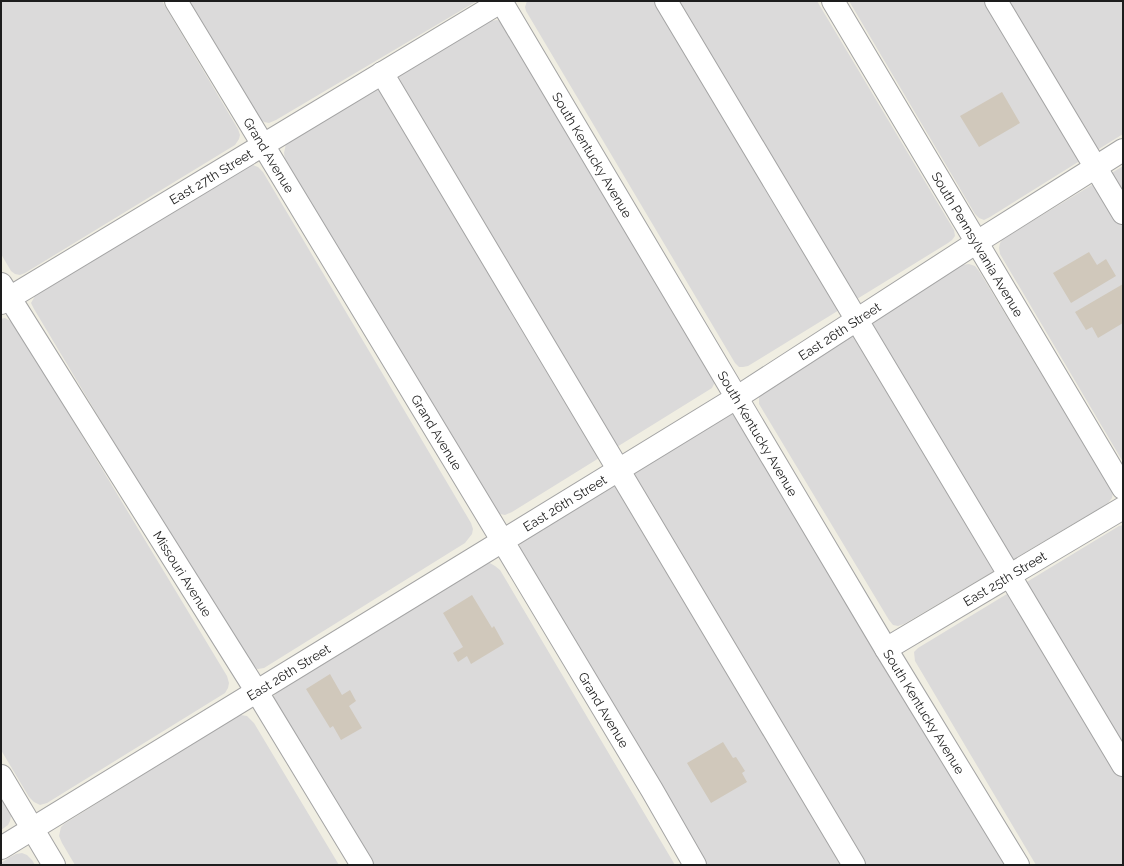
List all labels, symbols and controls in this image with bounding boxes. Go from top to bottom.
street label: South Kentucky Avenue [549,90,635,221]
street label: Grand Avenue [240,115,297,196]
street label: East 27th Street [167,146,256,208]
street label: South Pennsylvania Avenue [928,169,1026,320]
street label: East 26th Street [796,299,884,364]
street label: South Kentucky Avenue [714,368,801,499]
street label: Grand Avenue [408,392,465,473]
street label: East 26th Street [521,472,610,534]
street label: Missouri Avenue [150,528,215,620]
street label: East 25th Street [961,548,1050,609]
street label: East 26th Street [244,641,334,704]
street label: South Kentucky Avenue [880,647,968,777]
street label: Grand Avenue [575,670,632,751]

